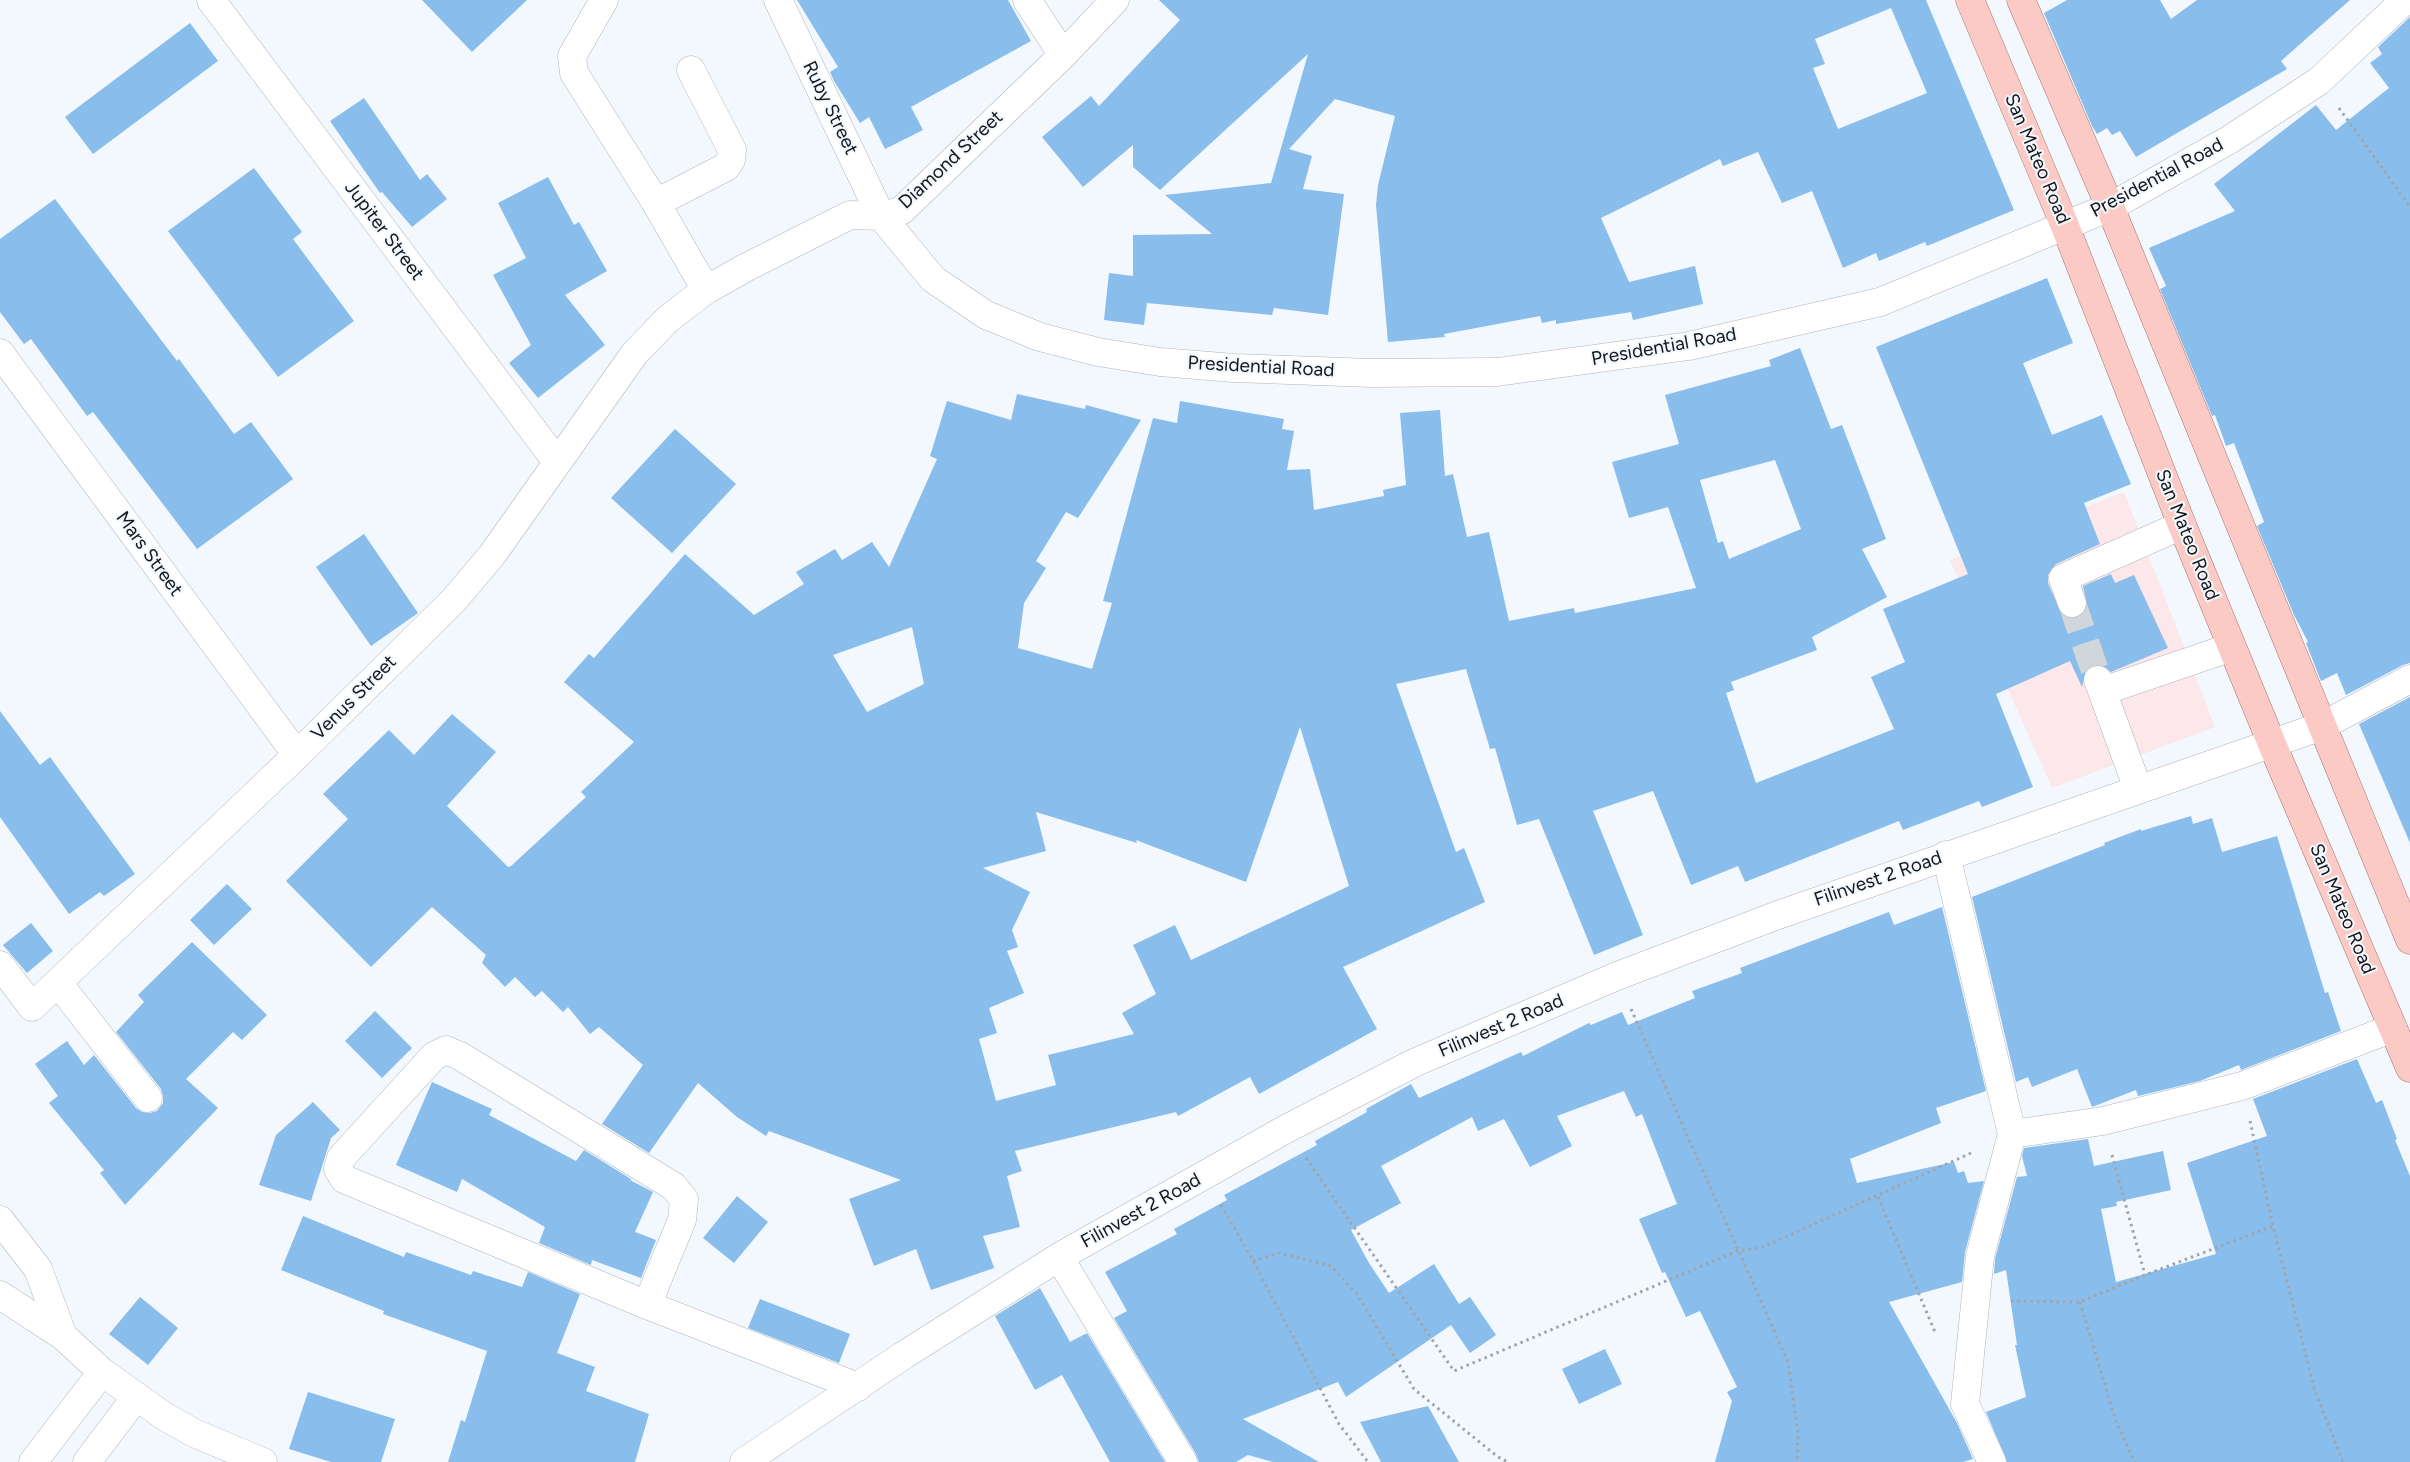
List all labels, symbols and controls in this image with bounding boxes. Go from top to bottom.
street label: Ruby Street [798,57,862,159]
street label: San Mateo Road [1999,90,2075,228]
street label: Diamond Street [894,106,1008,214]
street label: Presidential Road [2087,133,2227,223]
street label: Jupiter Street [339,177,429,285]
street label: Presidential Road [1590,323,1738,371]
street label: Presidential Road [1187,352,1335,382]
street label: San Mateo Road [2150,466,2224,604]
street label: Mars Street [111,507,187,601]
street label: Venus Street [307,651,401,745]
street label: San Mateo Road [2304,840,2380,978]
street label: Filinvest 2 Road [1811,846,1945,912]
street label: Filinvest 2 Road [1435,989,1567,1063]
street label: Filinvest 2 Road [1077,1169,1205,1253]

